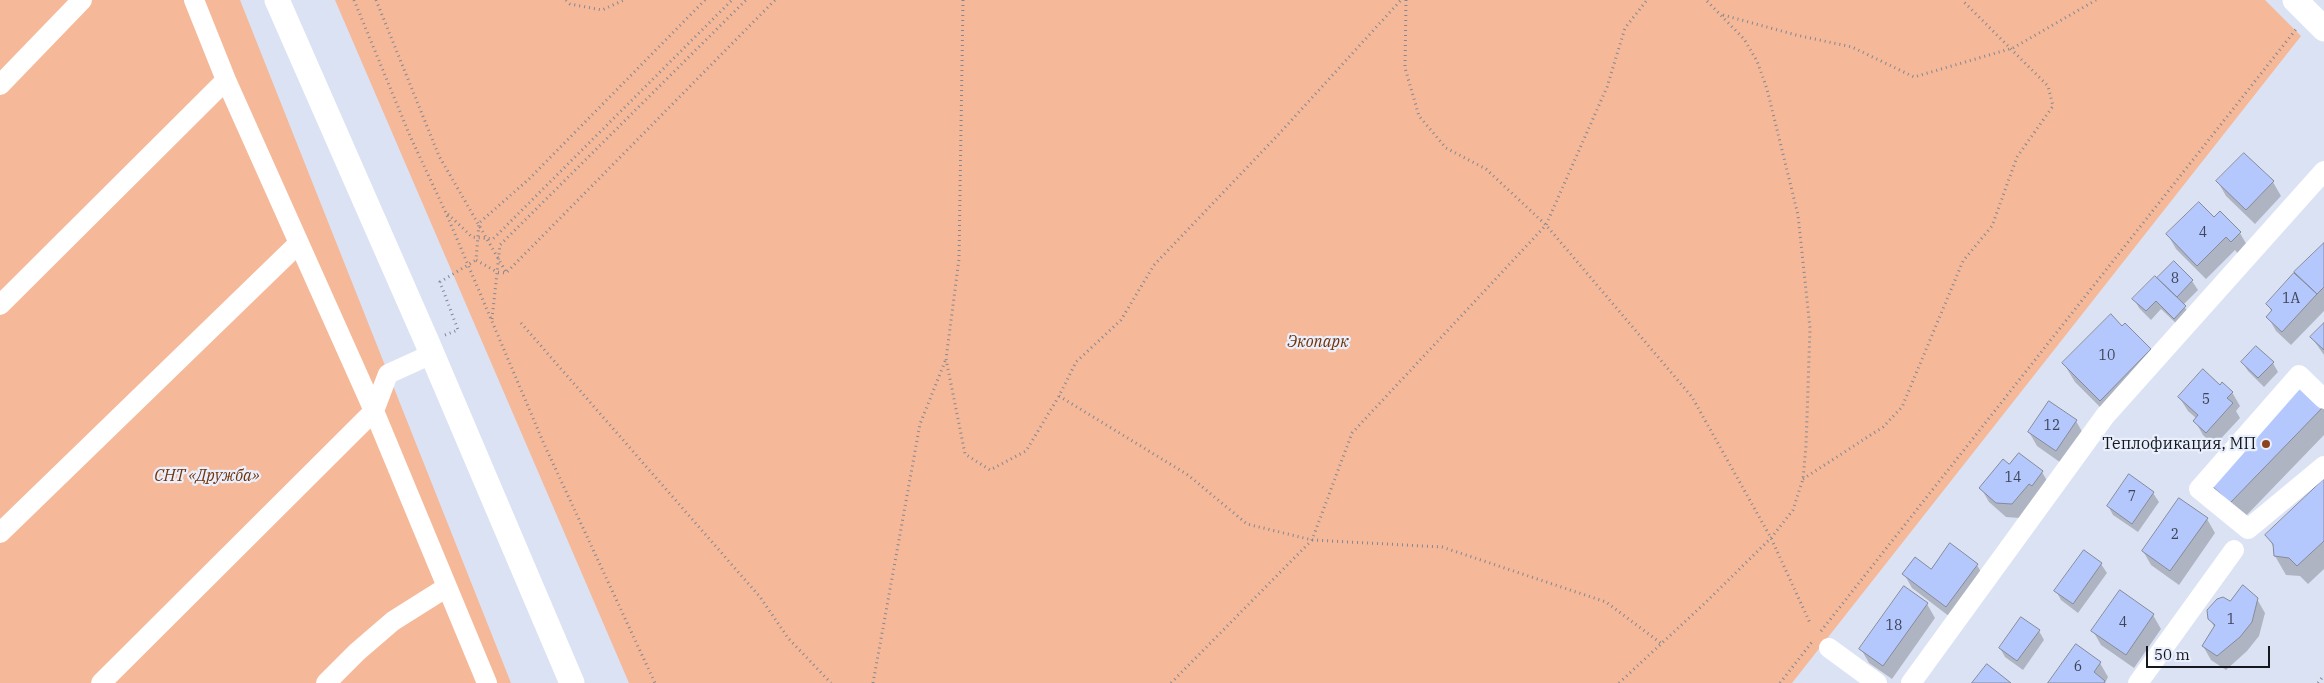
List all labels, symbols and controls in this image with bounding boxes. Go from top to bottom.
house number: 4 [2199,225,2207,241]
house number: 8 [2171,271,2179,287]
house number: 1А [2282,291,2300,307]
park label: Экопарк [1287,332,1349,352]
house number: 10 [2099,348,2115,364]
house number: 5 [2202,392,2210,408]
house number: 12 [2044,418,2060,434]
place label: Теплофикация, МП [2102,434,2256,454]
marker: Теплофикация, МП [2260,438,2272,450]
park label: СНТ «Дружба» [154,466,260,486]
house number: 14 [2005,470,2021,486]
house number: 7 [2128,489,2136,505]
house number: 2 [2171,527,2179,543]
house number: 1 [2227,612,2235,628]
house number: 4 [2119,615,2127,631]
house number: 18 [1886,618,1902,634]
scale bar [2149,636,2273,668]
text: 50 m [2154,645,2190,664]
house number: 6 [2074,659,2082,675]

